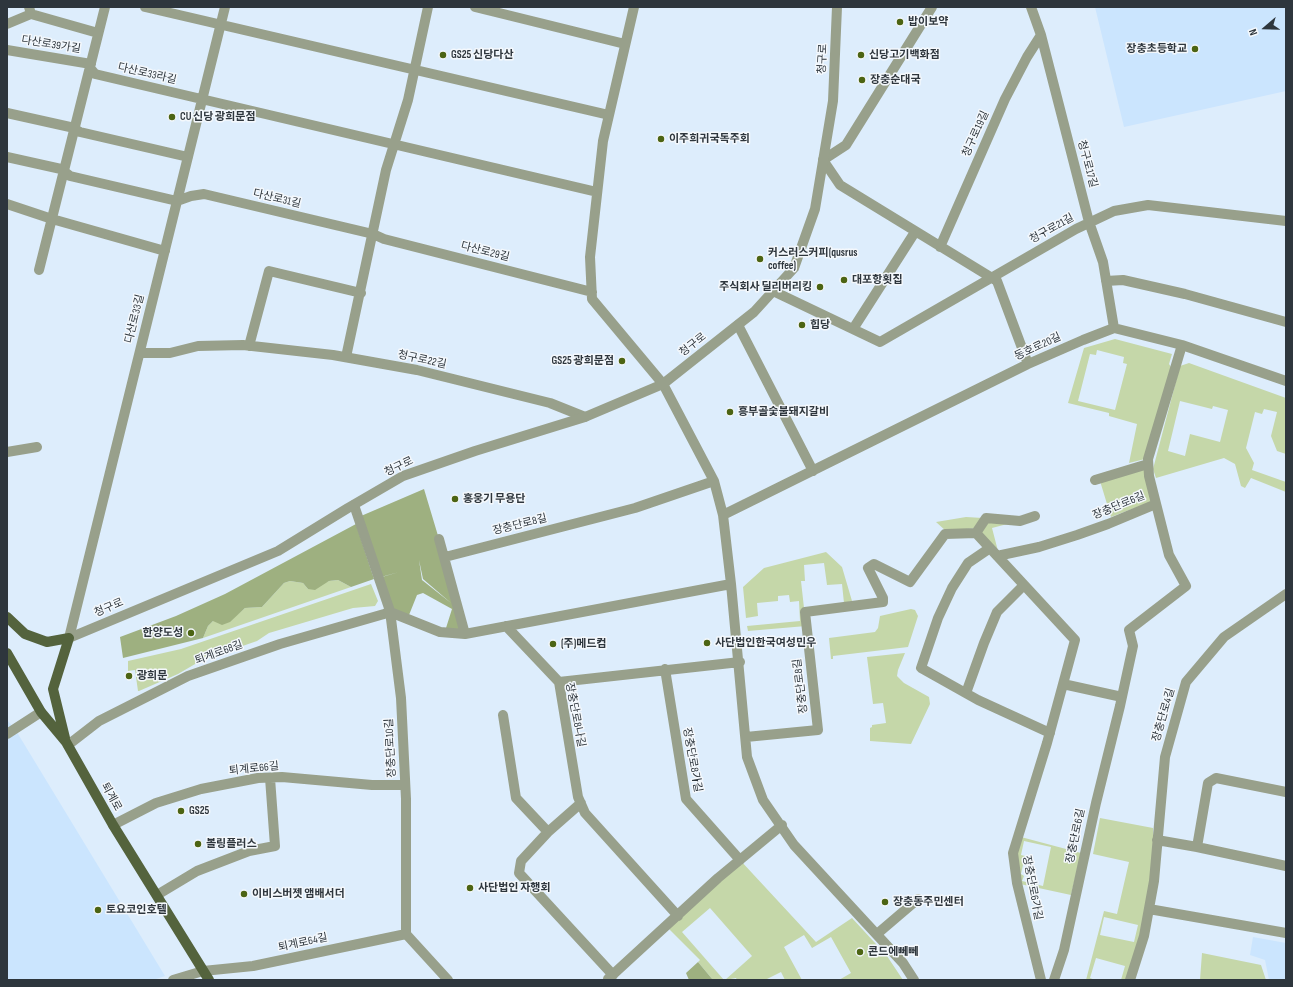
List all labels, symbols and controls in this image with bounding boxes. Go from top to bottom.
north arrow [1245,8,1285,48]
place label: 밥이보약 [908,15,948,29]
marker: 밥이보약 [895,17,905,27]
text: N [1246,27,1260,37]
street label: 다산로39가길 [20,34,82,56]
place label: 장충초등학교 [1126,42,1187,56]
street label: 청구로 [816,43,830,75]
marker: 장충초등학교 [1190,44,1200,54]
place label: GS25 신당다산 [451,48,514,62]
place label: 신당고기백화점 [869,48,940,62]
marker: GS25 신당다산 [438,50,448,60]
marker: 신당고기백화점 [856,50,866,60]
street label: 다산로33라길 [116,61,178,87]
place label: 장충순대국 [870,73,921,87]
marker: 장충순대국 [857,75,867,85]
street label: 청구로19길 [960,109,992,159]
place label: CU 신당 광희문점 [180,110,256,124]
marker: CU 신당 광희문점 [167,112,177,122]
place label: 이주희귀국독주회 [669,132,750,146]
marker: 이주희귀국독주회 [656,134,666,144]
street label: 청구로17길 [1074,139,1100,189]
street label: 다산로31길 [252,187,302,211]
street label: 청구로21길 [1027,211,1077,247]
street label: 다산로29길 [459,240,511,264]
place label: 커스러스커피(qusrus coffee) [768,246,858,272]
marker: 커스러스커피(qusrus coffee) [755,254,765,264]
place label: 대포항횟집 [852,273,903,287]
marker: 대포항횟집 [839,275,849,285]
place label: 주식회사 딜리버리킹 [719,280,812,294]
marker: 주식회사 딜리버리킹 [815,282,825,292]
street label: 다산로33길 [123,293,147,345]
place label: 힙당 [810,318,830,332]
marker: 힙당 [797,320,807,330]
street label: 청구로 [677,330,709,360]
street label: 동호로20길 [1013,330,1063,364]
street label: 청구로22길 [396,348,448,372]
place label: GS25 광희문점 [551,354,614,368]
marker: GS25 광희문점 [617,356,627,366]
place label: 흥부골숯불돼지갈비 [738,405,829,419]
marker: 흥부골숯불돼지갈비 [725,407,735,417]
street label: 청구로 [382,455,416,479]
street label: 장충단로6길 [1091,490,1147,522]
place label: 홍웅기 무용단 [463,492,525,506]
marker: 홍웅기 무용단 [450,494,460,504]
street label: 장충단로8길 [492,512,548,538]
street label: 청구로 [92,596,126,620]
place label: 한양도성 [143,626,183,640]
marker: 한양도성 [186,628,196,638]
place label: 사단법인한국여성민우 [715,636,816,650]
place label: (주)메드컴 [561,637,607,651]
street label: 퇴계로68길 [193,638,245,668]
marker: 사단법인한국여성민우 [702,638,712,648]
marker: (주)메드컴 [548,639,558,649]
street label: 장충단로8길 [791,658,811,714]
place label: 광희문 [137,669,167,683]
marker: 광희문 [124,671,134,681]
street label: 장충단로8나길 [562,682,588,748]
street label: 장충단로4길 [1150,687,1178,743]
street label: 장충단로10길 [383,718,399,778]
street label: 장충단로8가길 [680,727,704,793]
street label: 퇴계로66길 [228,760,280,778]
street label: 퇴계로 [98,781,124,813]
place label: GS25 [189,804,209,818]
marker: GS25 [176,806,186,816]
street label: 장충단로6길 [1064,808,1088,864]
place label: 볼링플러스 [206,837,257,851]
marker: 볼링플러스 [193,839,203,849]
street label: 장충단로6가길 [1019,855,1045,921]
place label: 사단법인 자행회 [478,881,551,895]
marker: 사단법인 자행회 [465,883,475,893]
place label: 이비스버젯 앰배서더 [252,887,345,901]
marker: 이비스버젯 앰배서더 [239,889,249,899]
place label: 장충동주민센터 [893,895,964,909]
marker: 장충동주민센터 [880,897,890,907]
place label: 토요코인호텔 [106,903,167,917]
marker: 토요코인호텔 [93,905,103,915]
street label: 퇴계로64길 [277,931,329,955]
place label: 콘드에뻬뻬 [868,945,919,959]
marker: 콘드에뻬뻬 [855,947,865,957]

